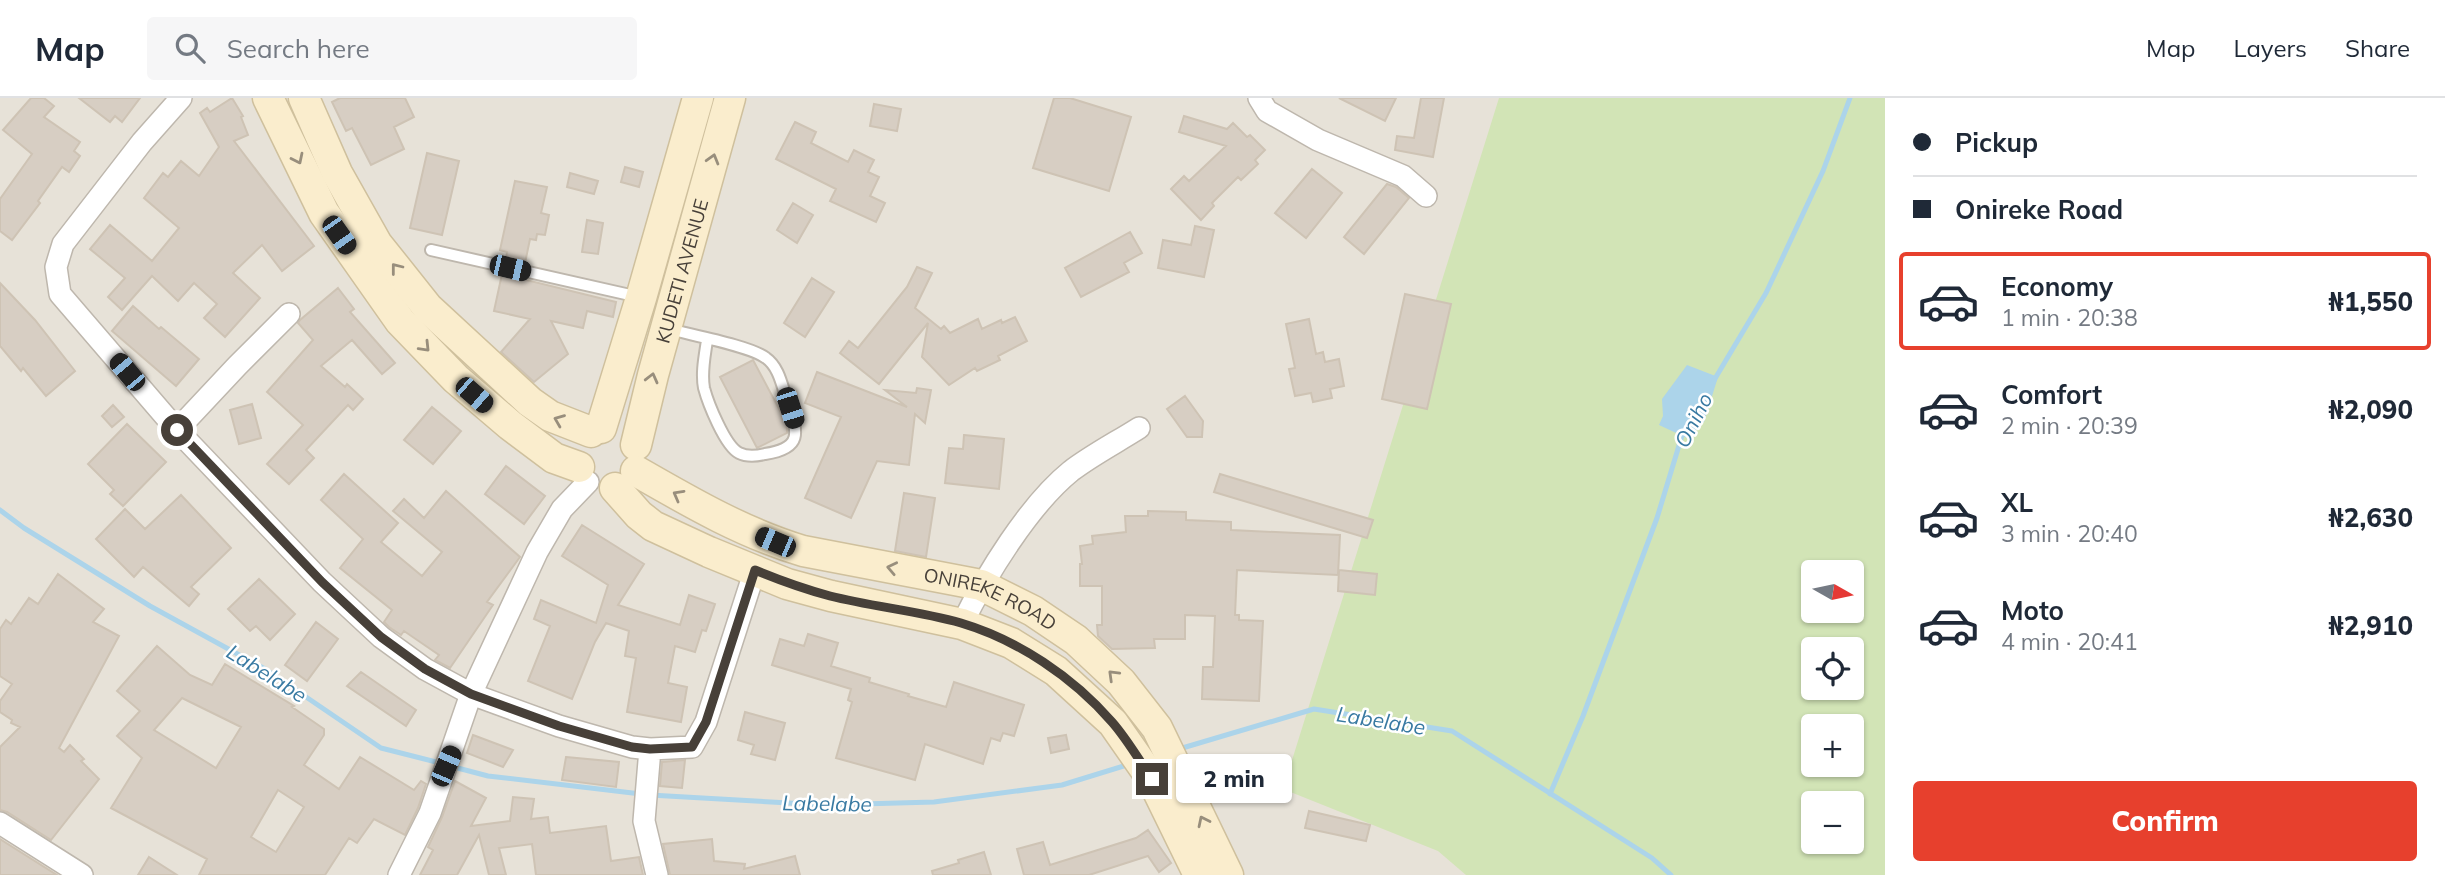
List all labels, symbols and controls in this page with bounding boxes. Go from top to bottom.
search box [147,17,637,80]
text: Map [35,28,105,69]
icon: search [171,29,209,67]
text: Search here [227,32,370,65]
text: Map [2146,33,2195,63]
text: Layers [2233,33,2307,63]
text: Share [2345,33,2410,63]
text: Pickup [1955,126,2038,159]
one-way arrow [289,152,303,165]
one-way arrow [704,153,719,165]
text: Onireke Road [1955,193,2123,226]
street label: KUDETI AVENUE [650,196,713,346]
car [319,212,360,258]
car [488,253,533,283]
one-way arrow [392,263,405,275]
icon: car [1917,270,1980,333]
text: Economy [2001,270,2113,303]
text: ₦1,550 [2328,285,2413,318]
text: 1 min · 20:38 [2001,303,2138,332]
one-way arrow [416,339,429,352]
car [106,349,149,395]
one-way arrow [644,372,658,384]
car [452,373,497,417]
icon: car [1917,378,1980,441]
text: Comfort [2001,378,2102,411]
car [774,385,807,431]
water label: Oniho [1668,388,1718,452]
text: ₦2,090 [2328,393,2413,426]
text: 2 min · 20:39 [2001,411,2138,440]
route start [161,414,193,446]
one-way arrow [554,414,566,428]
icon: car [1917,486,1980,549]
text: XL [2001,486,2033,519]
one-way arrow [673,490,685,503]
text: ₦2,630 [2328,501,2413,534]
text: 3 min · 20:40 [2001,519,2138,548]
car [752,524,799,560]
north arrow [1801,560,1864,623]
map controls [1801,560,1864,854]
one-way arrow [886,562,898,577]
street label: ONIREKE ROAD [922,562,1061,636]
icon: car [1917,594,1980,657]
text: Moto [2001,594,2064,627]
text: ₦2,910 [2328,609,2413,642]
text: 4 min · 20:41 [2001,627,2138,656]
button: locate [1801,637,1864,700]
water label: Labelabe [222,638,312,708]
one-way arrow [1109,670,1122,683]
water label: Labelabe [1335,700,1427,740]
button: + [1801,714,1864,777]
car [429,743,464,789]
callout: 2 min [1176,754,1292,804]
route end [1136,763,1168,795]
text: 2 min [1203,764,1265,793]
button: Confirm [1913,781,2417,861]
water label: Labelabe [782,789,872,817]
button: − [1801,791,1864,854]
one-way arrow [1197,816,1211,828]

